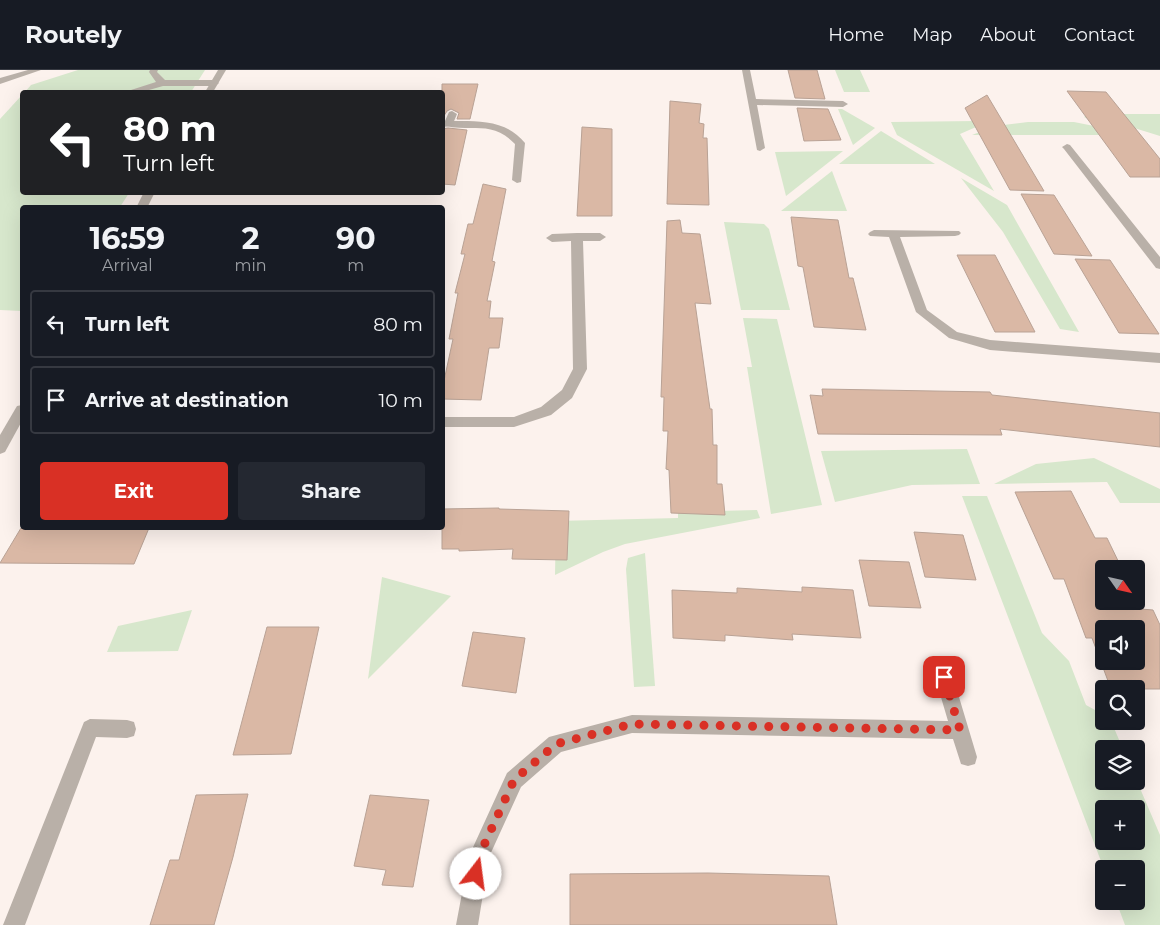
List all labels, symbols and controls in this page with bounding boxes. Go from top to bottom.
text: Routely [25,20,122,49]
text: Home [828,24,884,46]
text: Map [912,24,952,46]
text: About [980,24,1036,46]
text: Contact [1064,24,1135,46]
text: 80 m [123,107,217,150]
icon: left [40,110,105,175]
text: Turn left [123,150,215,177]
text: 16:59 [89,220,165,257]
text: 2 [242,220,259,257]
text: 90 [336,220,376,257]
text: Arrival [102,256,153,275]
text: min [235,256,267,275]
text: m [347,256,364,275]
icon: left [42,310,70,338]
text: Turn left [85,313,170,336]
text: 80 m [373,313,423,336]
icon: arrive [42,386,70,414]
text: Arrive at destination [85,389,289,412]
text: 10 m [378,389,423,412]
button: Exit [40,462,228,520]
button: Share [238,462,425,520]
north arrow [1095,560,1145,610]
map controls [1095,560,1145,910]
button: sound [1095,620,1145,670]
pin [923,656,965,698]
icon: arrive [930,663,958,691]
button: search [1095,680,1145,730]
button: layers [1095,740,1145,790]
button: + [1095,800,1145,850]
position arrow [449,847,501,899]
button: − [1095,860,1145,910]

